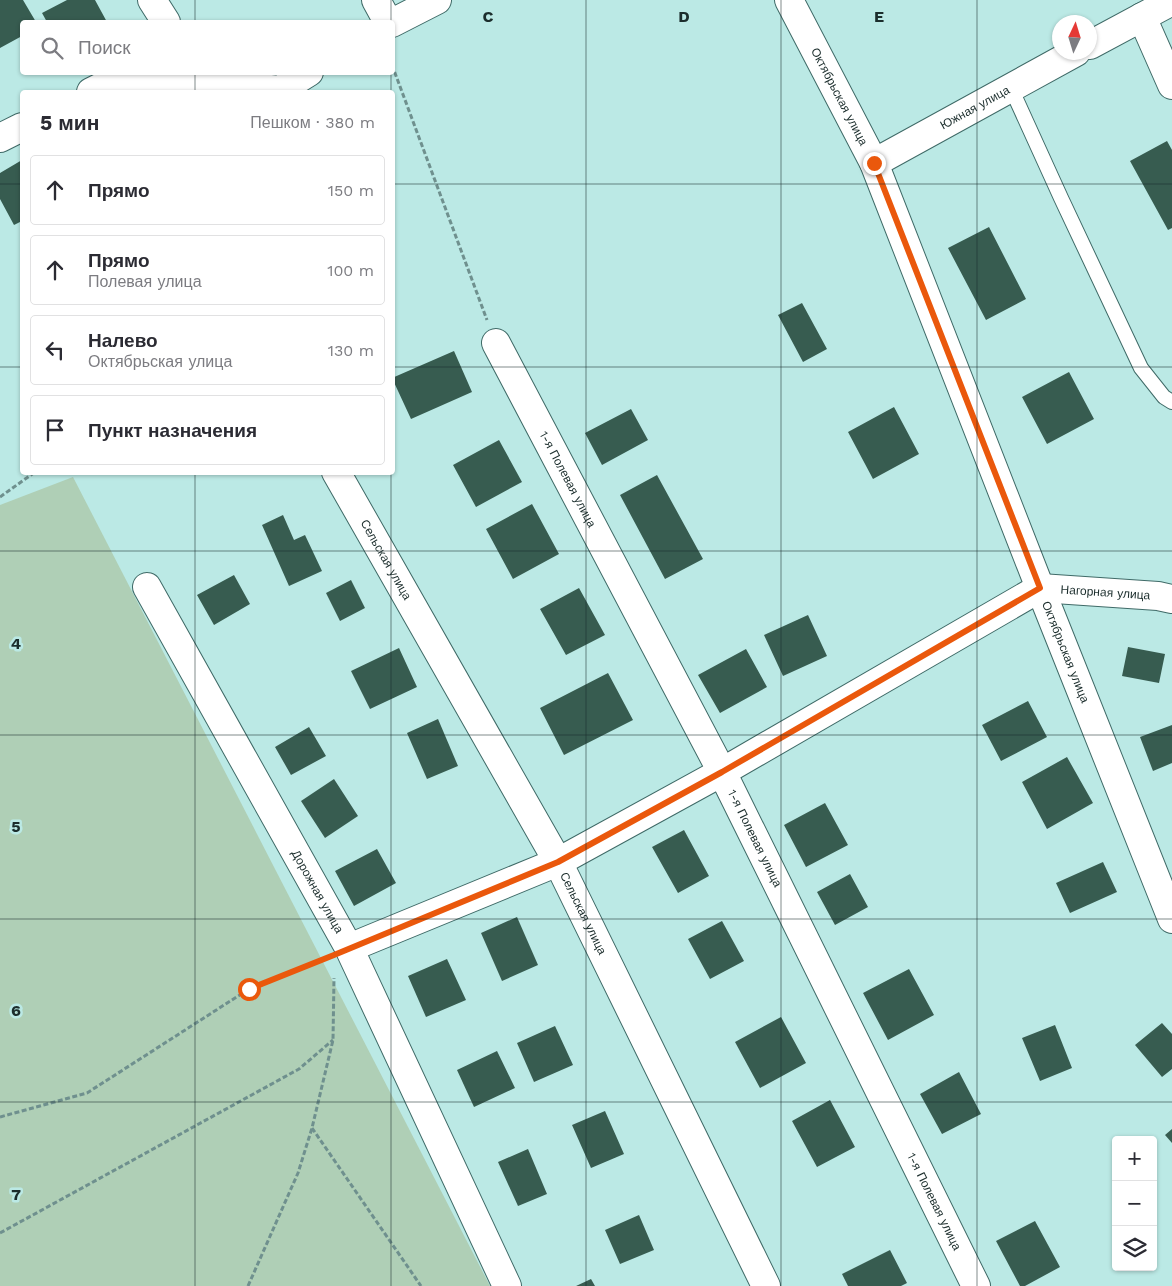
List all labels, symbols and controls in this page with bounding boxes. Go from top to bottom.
text: C [483,7,494,26]
text: D [678,7,690,26]
text: E [874,7,884,26]
north arrow [1052,15,1097,60]
search box [20,20,395,75]
icon: search [38,34,66,62]
text: Поиск [78,36,131,59]
street label: Октябрьская улица [808,45,871,148]
street label: Южная улица [938,83,1012,132]
text: 5 мин [40,110,99,135]
text: Пешком · 380 m [250,113,375,132]
route end [863,152,886,175]
icon: ahead [41,176,69,204]
text: Прямо [88,179,150,202]
text: 150 m [328,181,374,200]
text: Прямо [88,249,150,272]
icon: ahead [41,256,69,284]
text: 100 m [327,261,374,280]
text: Полевая улица [88,272,202,291]
text: Налево [88,329,158,352]
icon: left [41,336,69,364]
text: 130 m [328,341,374,360]
text: Октябрьская улица [88,352,232,371]
icon: arrive [41,416,69,444]
text: Пункт назначения [88,419,257,442]
street label: 1-я Полевая улица [537,429,599,530]
street label: Сельская улица [358,517,414,603]
street label: Нагорная улица [1060,582,1151,602]
street label: Октябрьская улица [1039,599,1092,705]
text: 4 [11,634,21,653]
street label: 1-я Полевая улица [725,788,785,890]
text: 5 [11,817,21,836]
street label: Дорожная улица [289,847,346,936]
street label: Сельская улица [557,870,609,957]
route start [238,978,261,1001]
text: 6 [11,1001,21,1020]
map controls [1112,1136,1157,1271]
button: + [1112,1136,1157,1181]
street label: 1-я Полевая улица [904,1151,964,1253]
button: − [1112,1181,1157,1226]
text: 7 [11,1185,21,1204]
button: layers [1112,1226,1157,1271]

